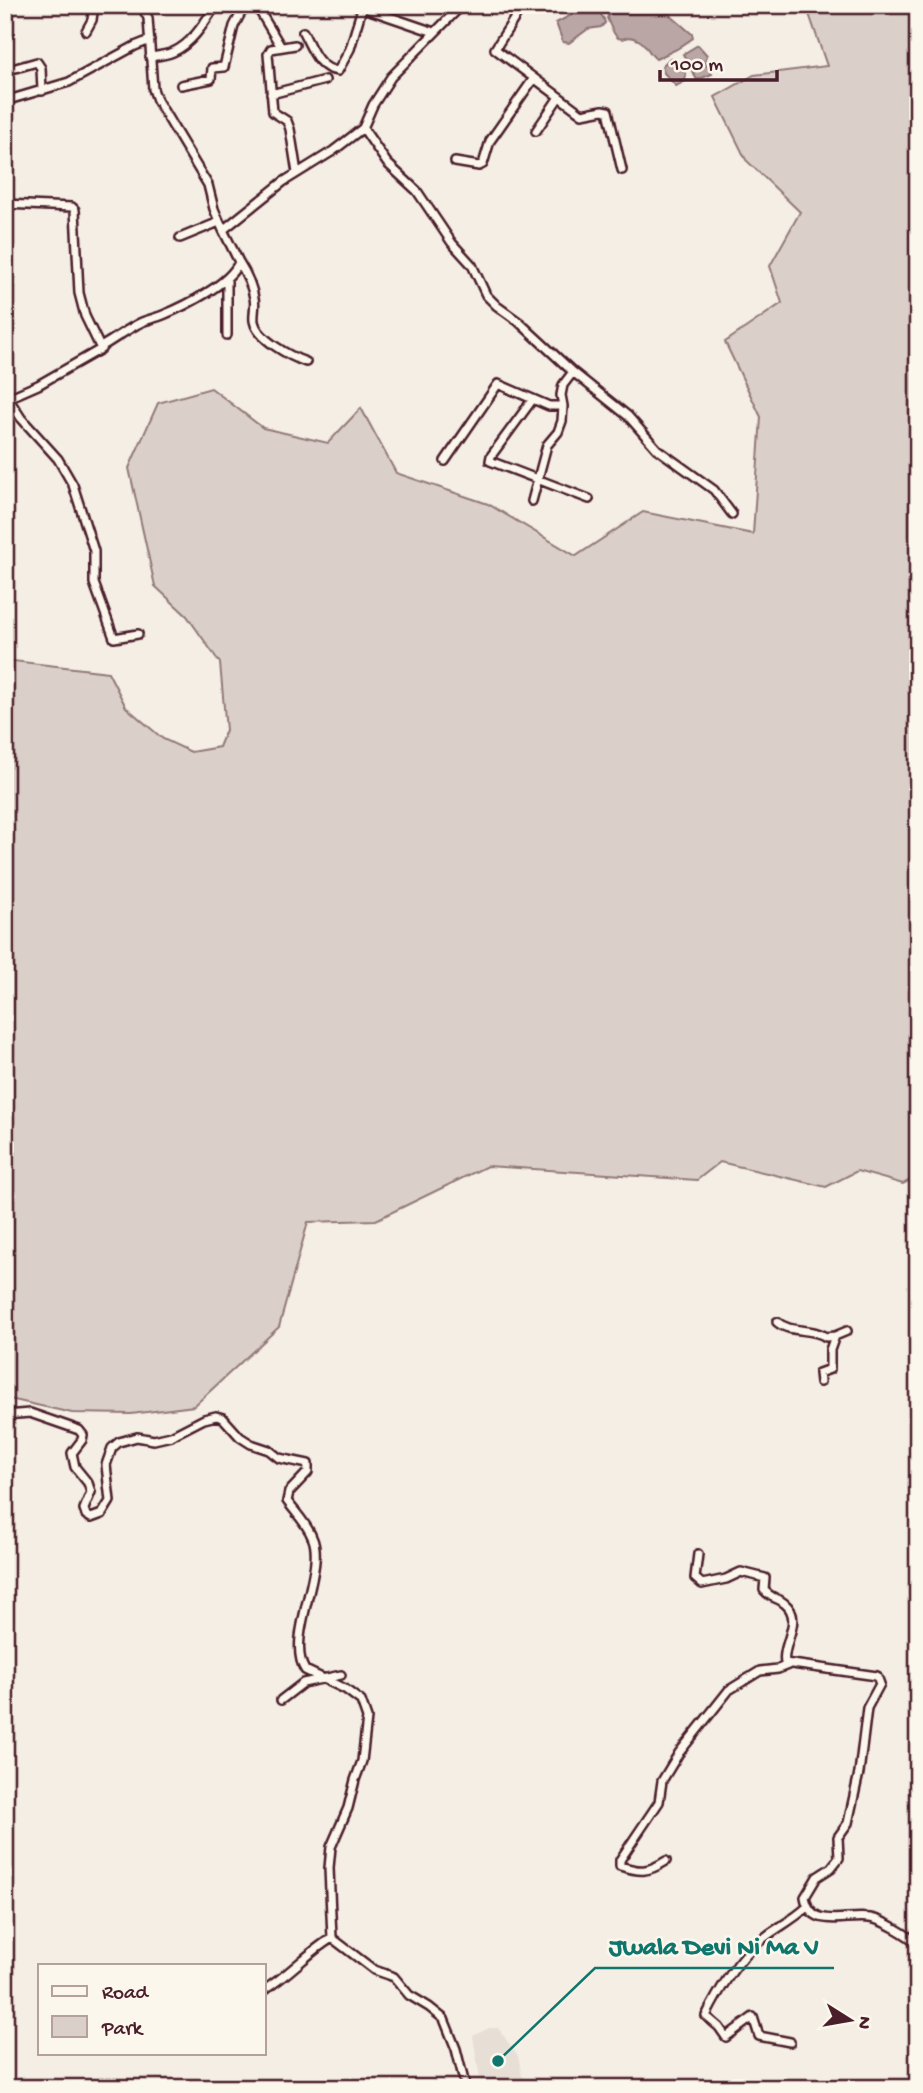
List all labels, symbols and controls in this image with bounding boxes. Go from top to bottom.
scale bar [660,38,778,82]
text: 100 m [670,54,723,79]
callout: Jwala Devi Ni Ma V [595,1921,834,1968]
text: Jwala Devi Ni Ma V [608,1934,819,1965]
legend [38,1964,266,2054]
text: Road [102,1982,150,2007]
north arrow [814,1984,884,2054]
text: N [851,2014,876,2031]
text: Park [101,2018,145,2043]

